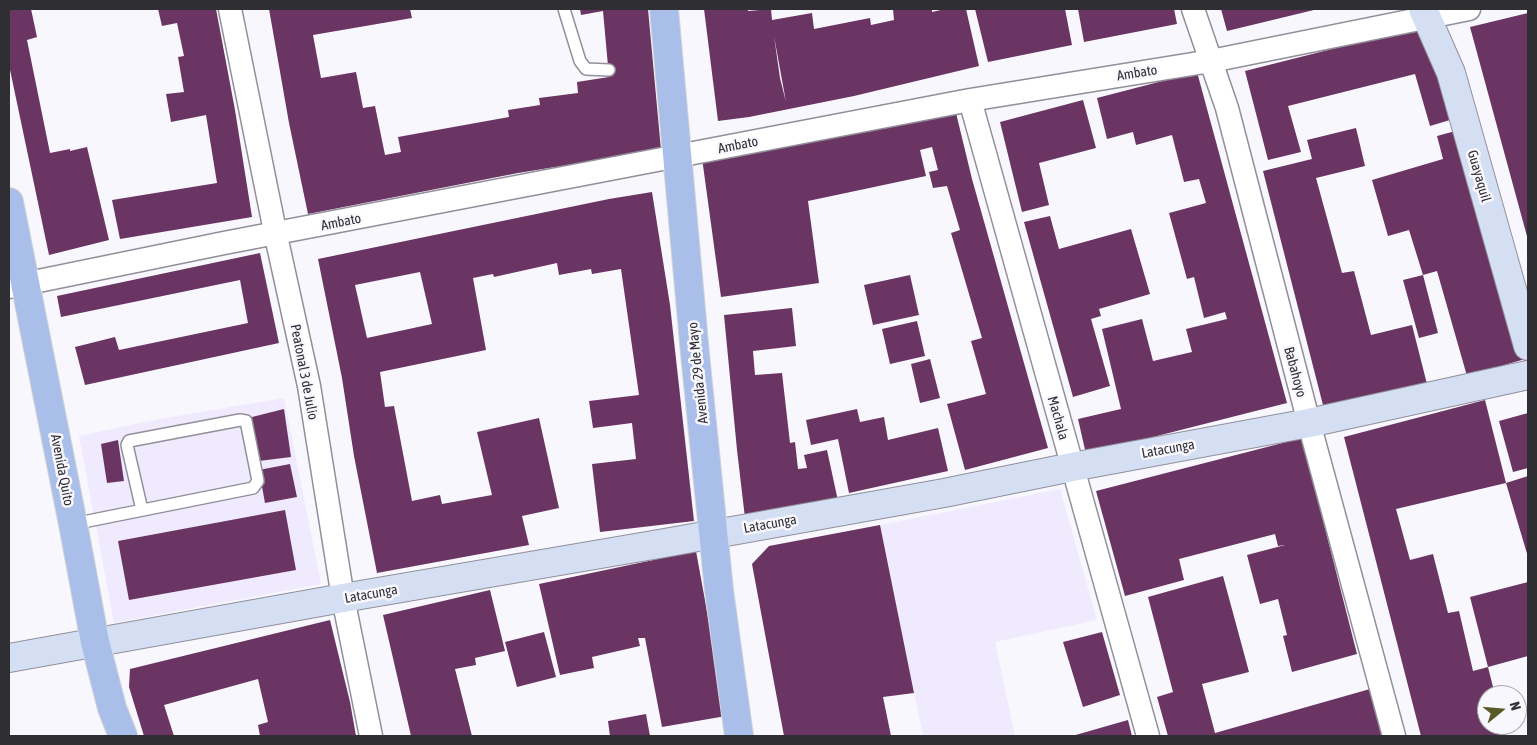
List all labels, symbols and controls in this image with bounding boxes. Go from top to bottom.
street label: Ambato [1116,62,1158,84]
street label: Ambato [716,133,760,157]
street label: Guayaquil [1464,148,1494,204]
street label: Ambato [319,210,363,234]
street label: Avenida 29 de Mayo [684,321,712,425]
street label: Peatonal 3 de Julio [286,323,322,421]
street label: Babahoyo [1280,345,1310,399]
street label: Machala [1044,394,1072,442]
street label: Avenida Quito [47,433,77,507]
street label: Latacunga [1140,436,1196,462]
street label: Latacunga [742,511,798,537]
street label: Latacunga [343,581,399,607]
north arrow [1477,685,1527,735]
text: N [1507,700,1524,712]

